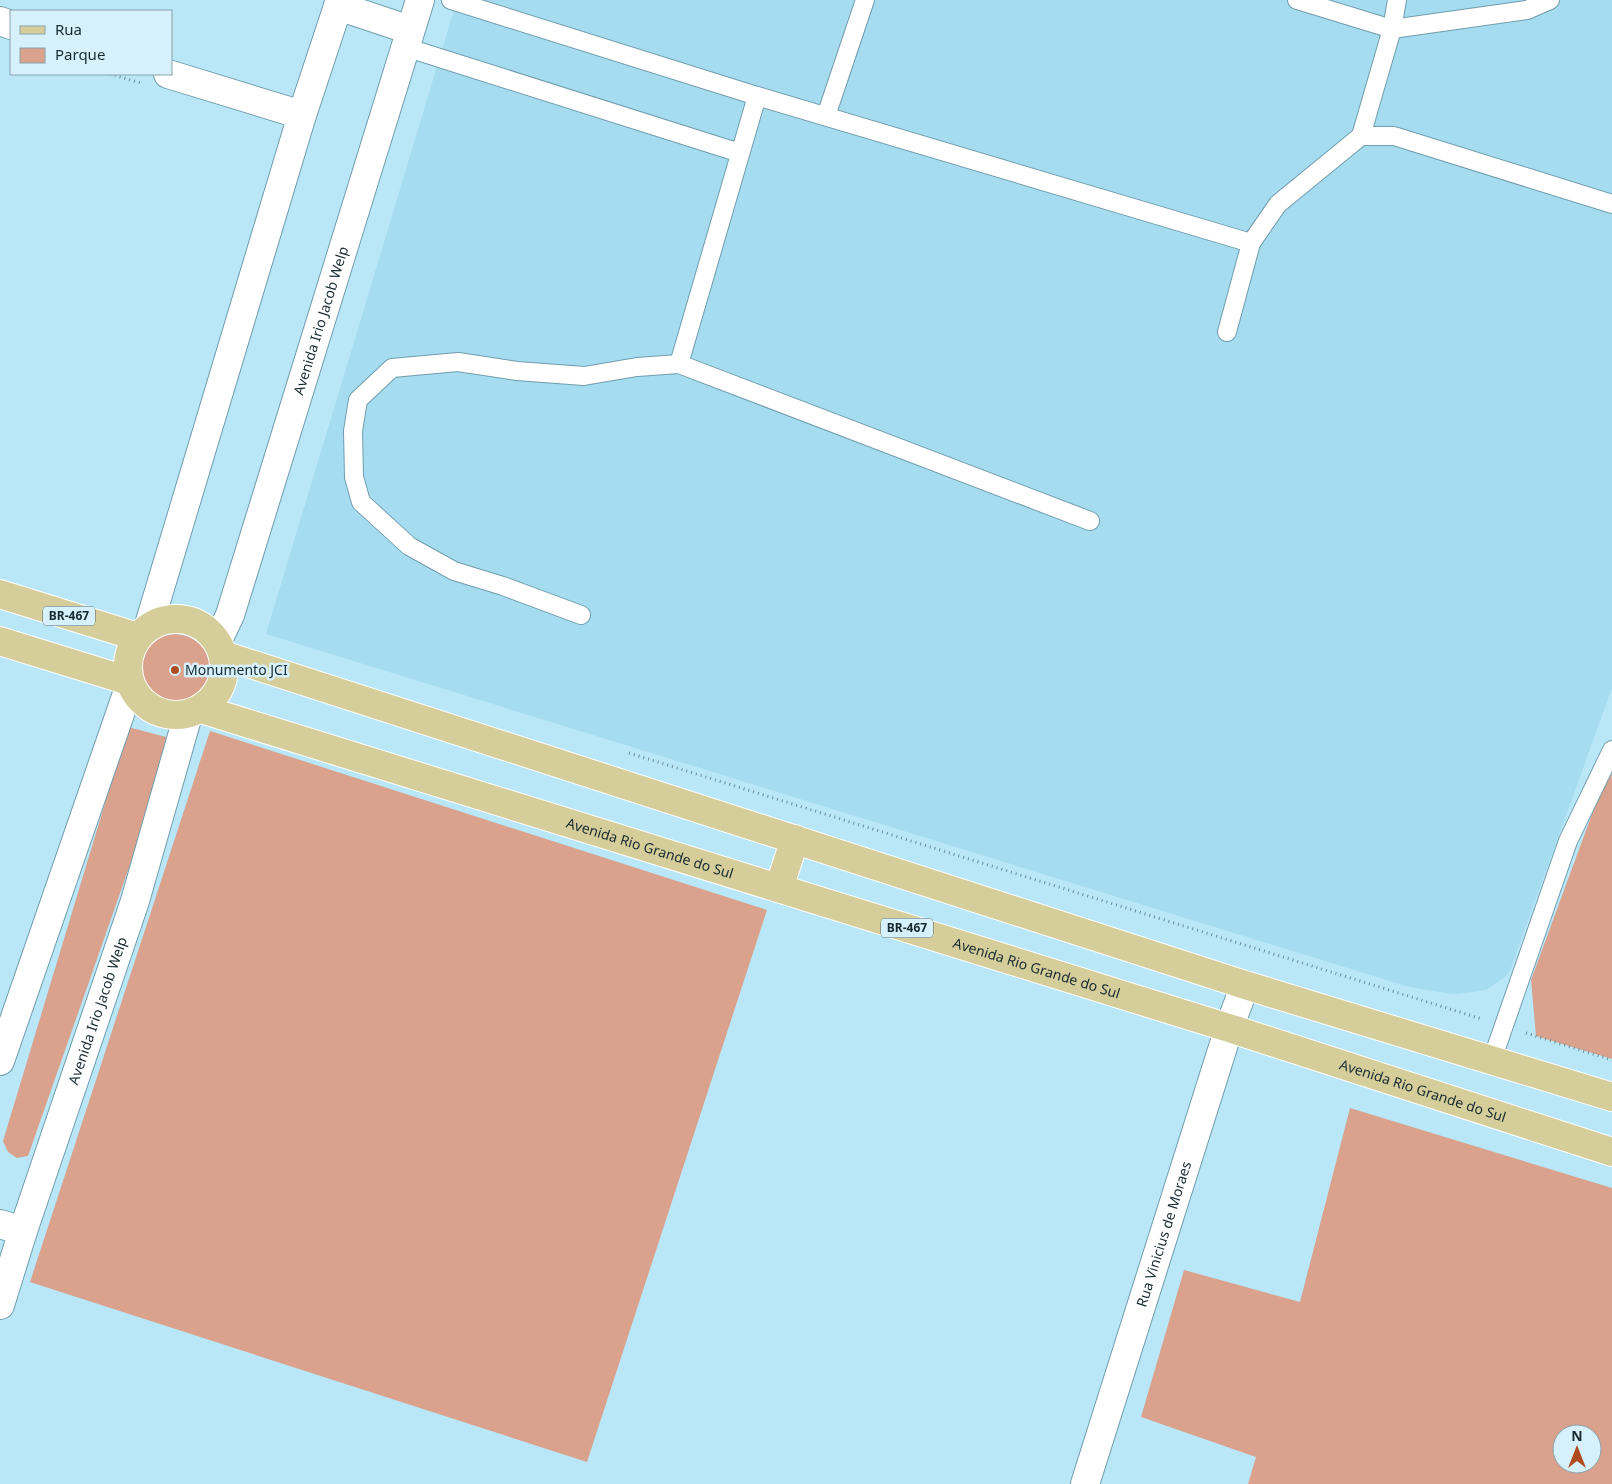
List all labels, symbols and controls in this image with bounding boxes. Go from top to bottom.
legend [10,10,172,75]
text: Rua [55,19,82,39]
text: Parque [55,44,105,64]
street label: Avenida Irio Jacob Welp [289,244,352,397]
road number: BR-467 [43,606,95,626]
place label: Monumento JCI [185,660,288,679]
marker: Monumento JCI [169,664,181,676]
street label: Avenida Rio Grande do Sul [564,813,736,883]
road number: BR-467 [881,918,933,938]
street label: Avenida Rio Grande do Sul [951,933,1123,1003]
street label: Avenida Irio Jacob Welp [63,934,131,1087]
street label: Avenida Rio Grande do Sul [1337,1054,1509,1126]
street label: Rua Vinicius de Moraes [1131,1158,1195,1309]
north arrow [1552,1424,1602,1474]
text: N [1571,1426,1583,1445]

